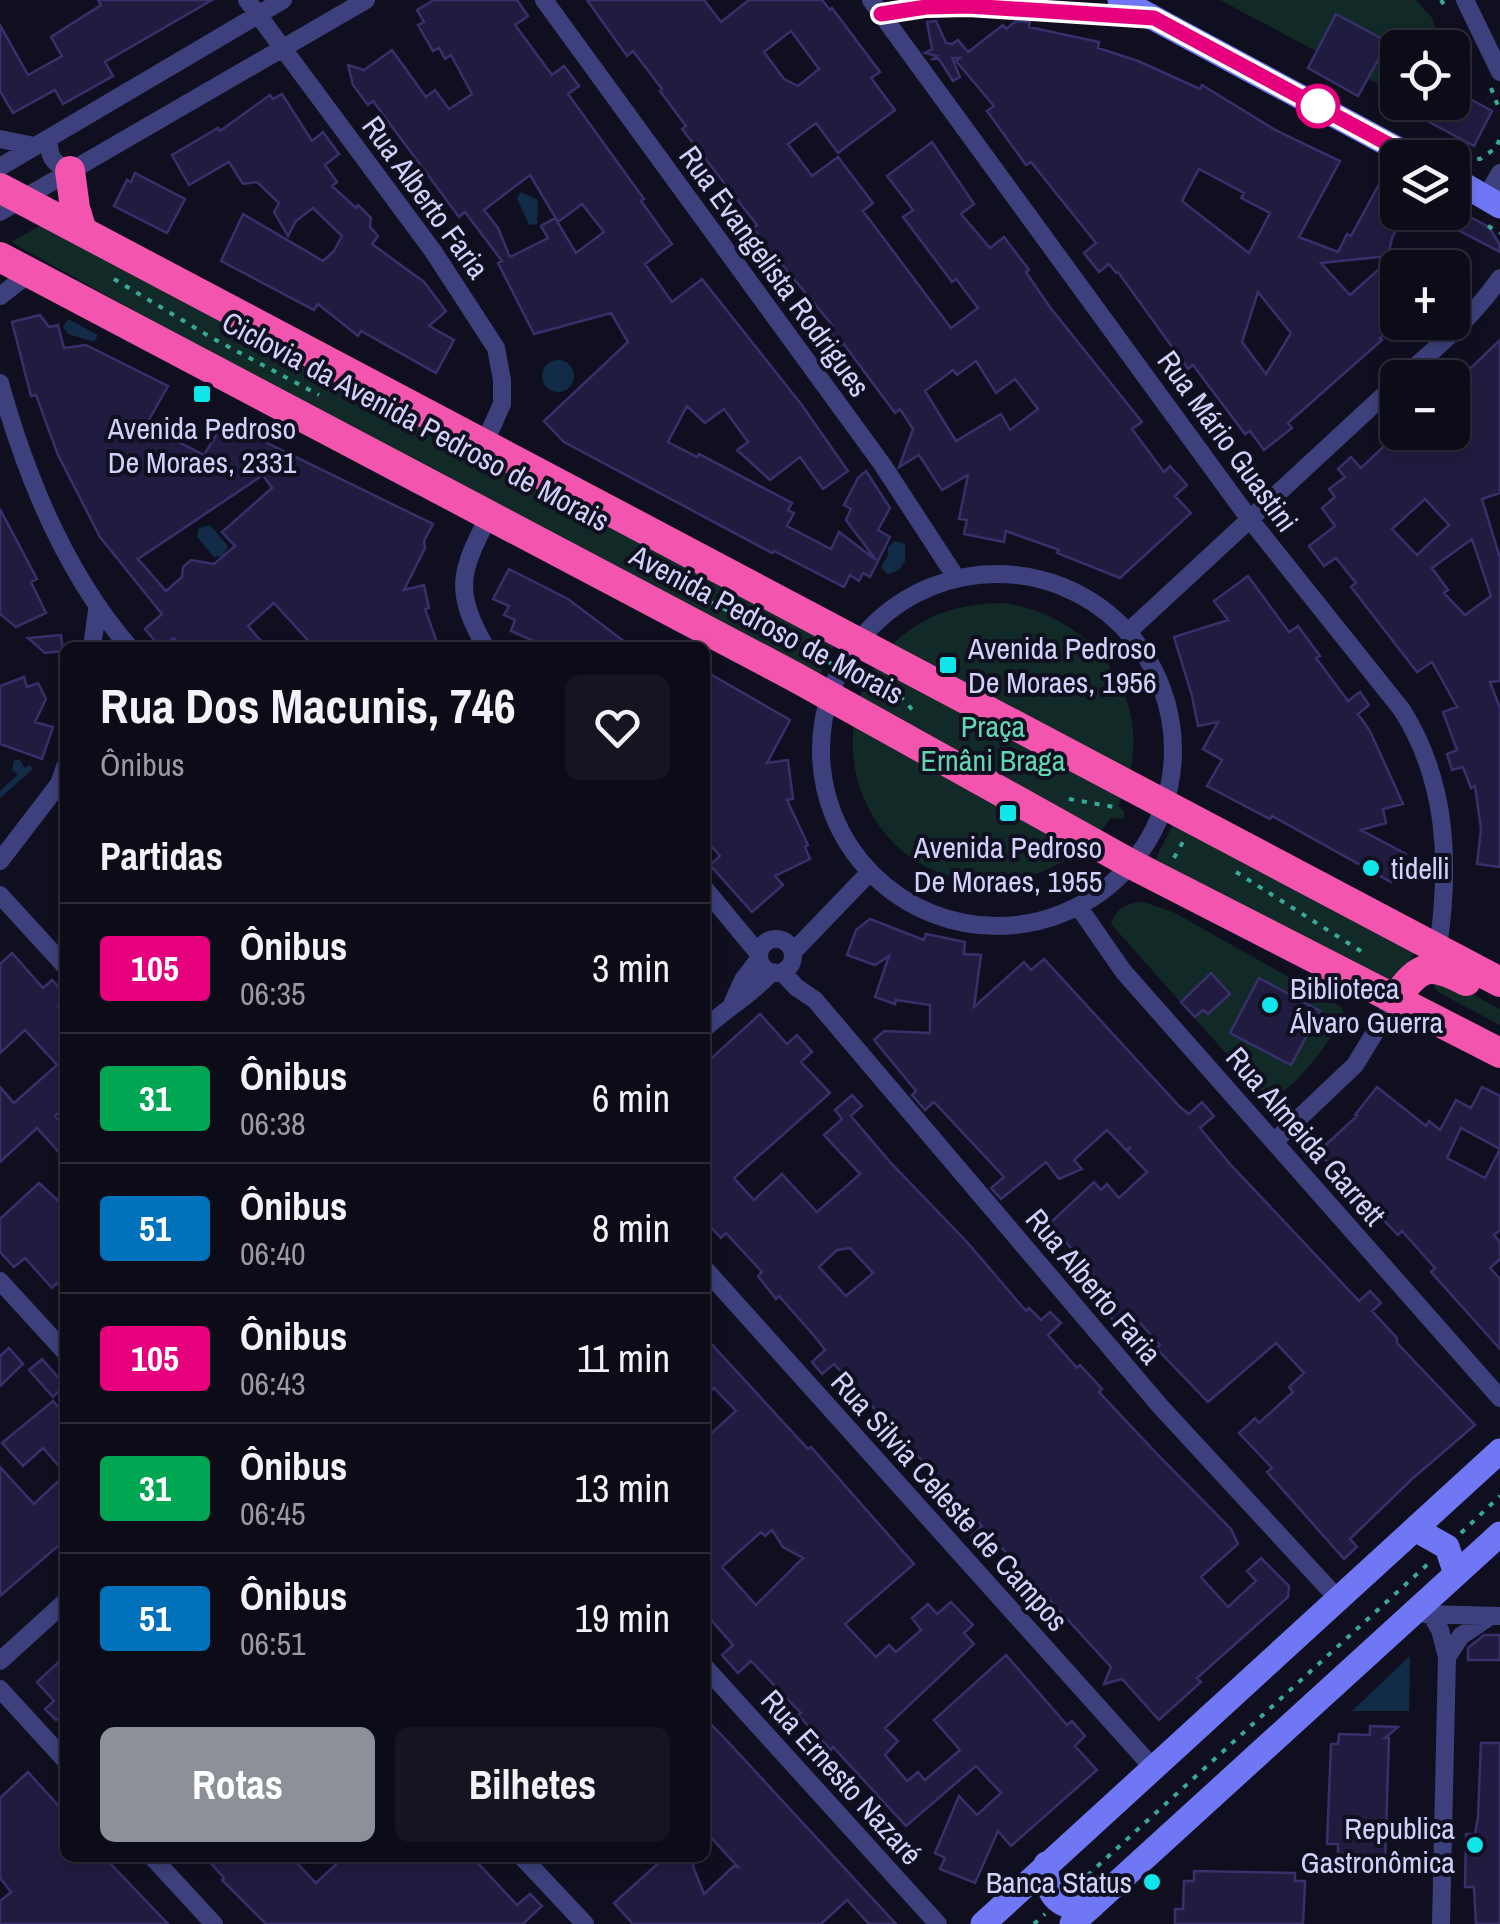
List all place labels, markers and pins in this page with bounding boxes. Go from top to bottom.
unlabelled marker [1297,85,1339,127]
marker: Avenida Pedroso De Moraes, 2331 [191,383,213,405]
place label: Avenida Pedroso De Moraes, 2331 [107,408,297,482]
place label: Avenida Pedroso De Moraes, 1956 [967,628,1157,702]
marker: Avenida Pedroso De Moraes, 1956 [937,654,959,676]
marker: Avenida Pedroso De Moraes, 1955 [997,802,1019,824]
place label: Avenida Pedroso De Moraes, 1955 [913,827,1102,901]
place label: tidelli [1391,848,1450,888]
marker: tidelli [1360,857,1382,879]
place label: Biblioteca Álvaro Guerra [1289,968,1443,1042]
marker: Biblioteca Álvaro Guerra [1259,994,1281,1016]
place label: Republica Gastronômica [1301,1808,1455,1882]
marker: Republica Gastronômica [1464,1834,1486,1856]
place label: Banca Status [986,1862,1132,1902]
marker: Banca Status [1141,1871,1163,1893]

